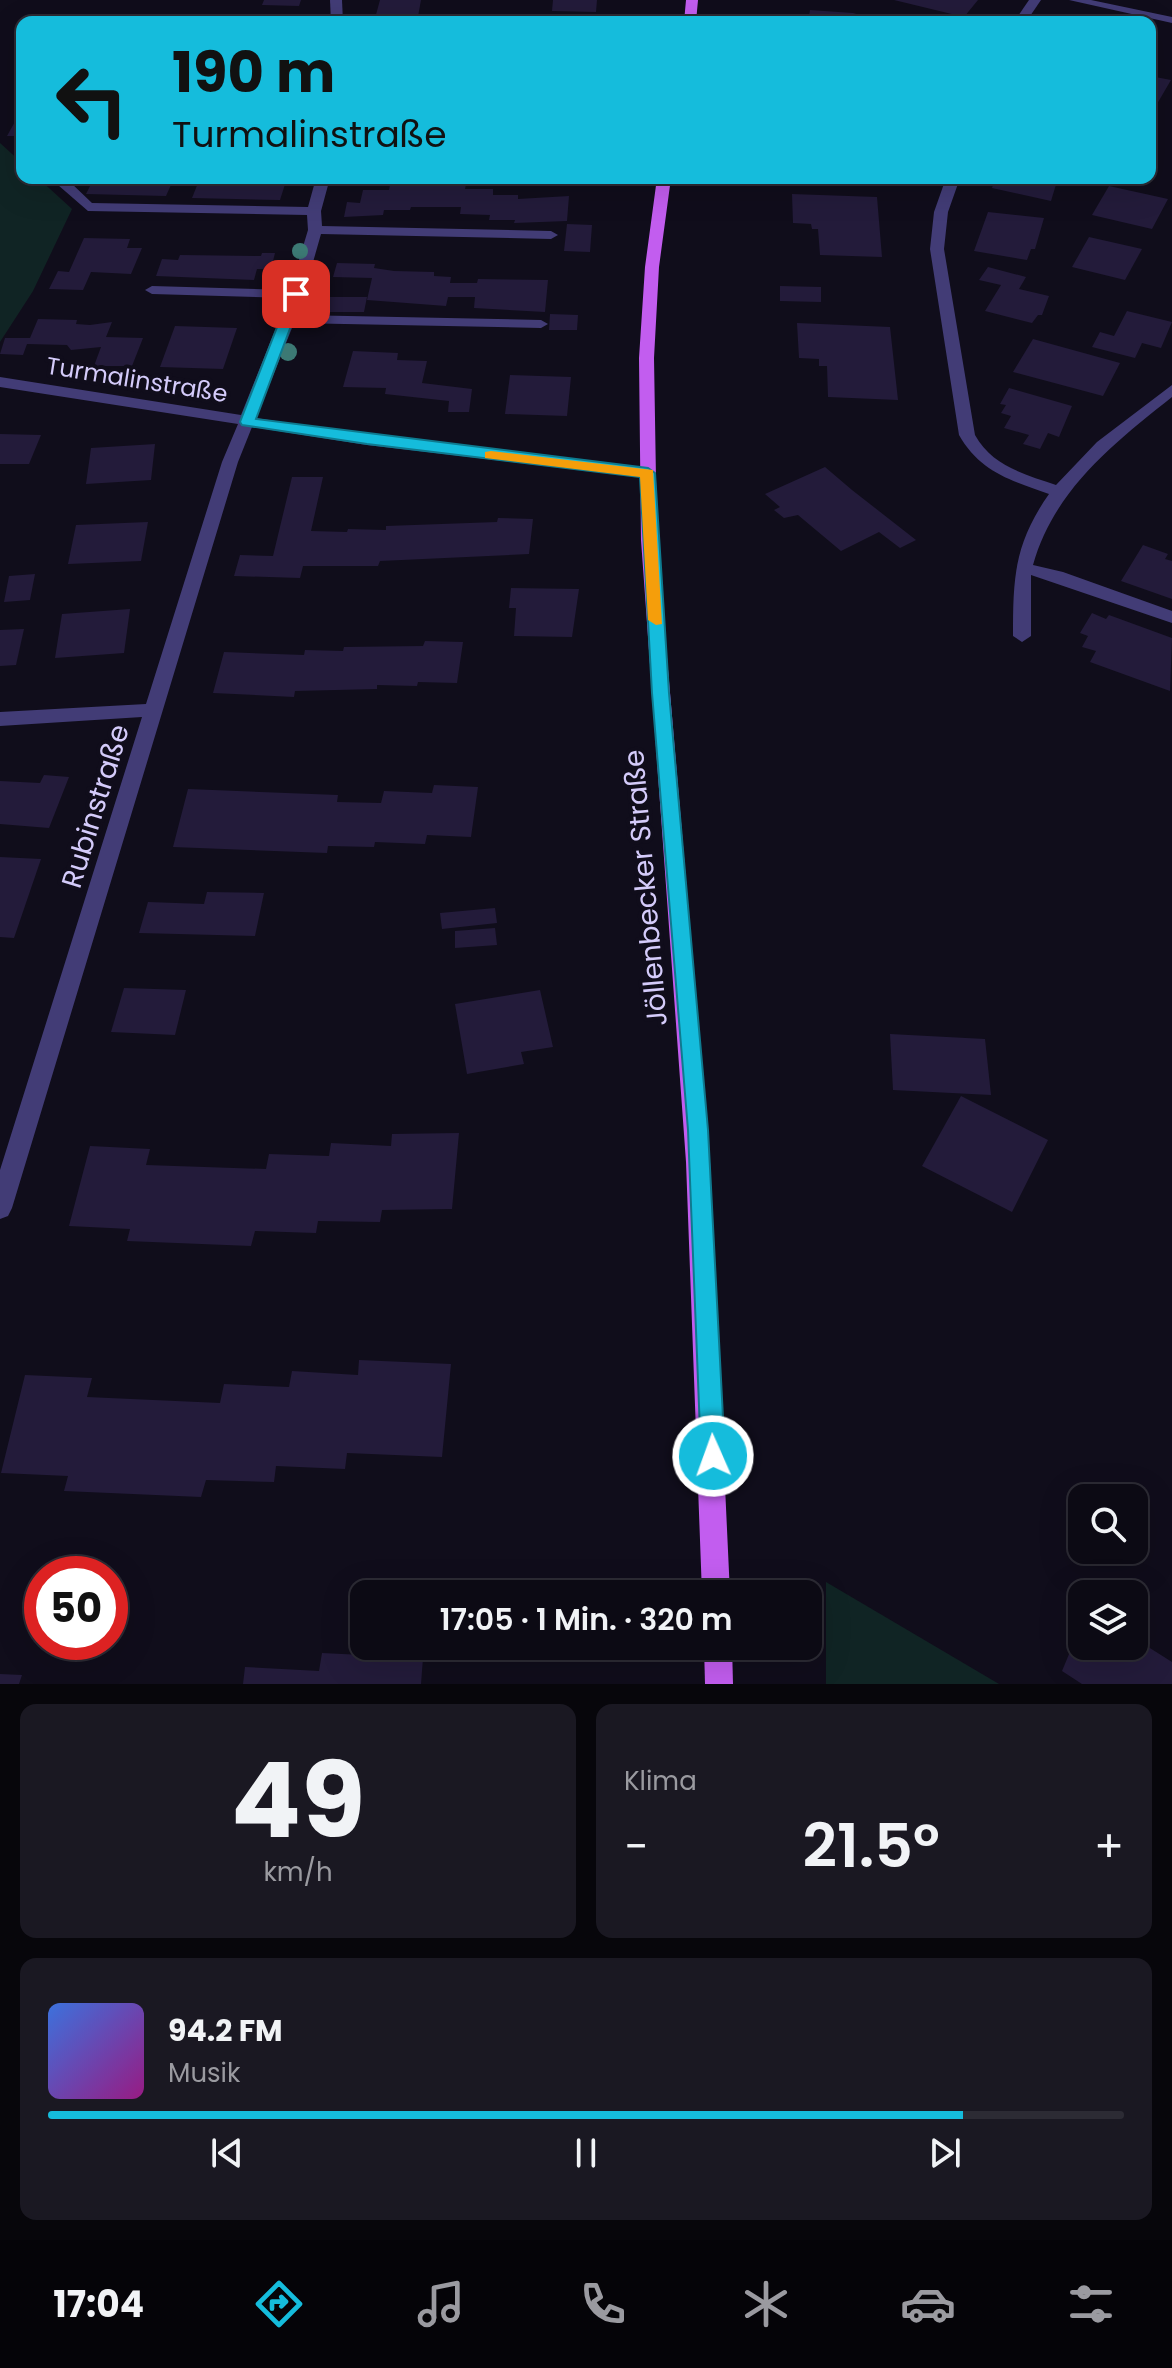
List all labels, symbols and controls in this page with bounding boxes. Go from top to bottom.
text: 190 m [172,33,335,112]
icon: left [40,48,144,152]
text: Turmalinstraße [172,109,447,160]
pin [262,260,330,328]
icon: arrive [274,272,318,316]
street label: Turmalinstraße [44,349,230,410]
street label: Rubinstraße [52,719,139,893]
street label: Jöllenbecker Straße [614,748,677,1028]
position arrow [671,1414,755,1498]
map controls [1068,1484,1148,1660]
button: search [1068,1484,1148,1564]
speed limit sign: 50 [24,1556,128,1660]
button: layers [1068,1580,1148,1660]
text: 17:05 · 1 Min. · 320 m [440,1598,732,1641]
text: 49 [231,1728,365,1873]
text: Klima [624,1763,697,1799]
text: 21.5° [803,1804,940,1888]
text: − [624,1816,648,1877]
text: + [1094,1816,1124,1877]
text: km/h [263,1854,333,1890]
text: 94.2 FM [168,2009,283,2052]
text: Musik [168,2055,240,2091]
icon: previous [205,2131,249,2175]
icon: pause [564,2131,608,2175]
icon: next [923,2131,967,2175]
icon: directions [251,2276,307,2332]
icon: music [413,2276,469,2332]
icon: phone [575,2276,631,2332]
icon: climate [738,2276,794,2332]
icon: car [900,2276,956,2332]
icon: filters [1063,2276,1119,2332]
text: 17:04 [53,2279,144,2330]

